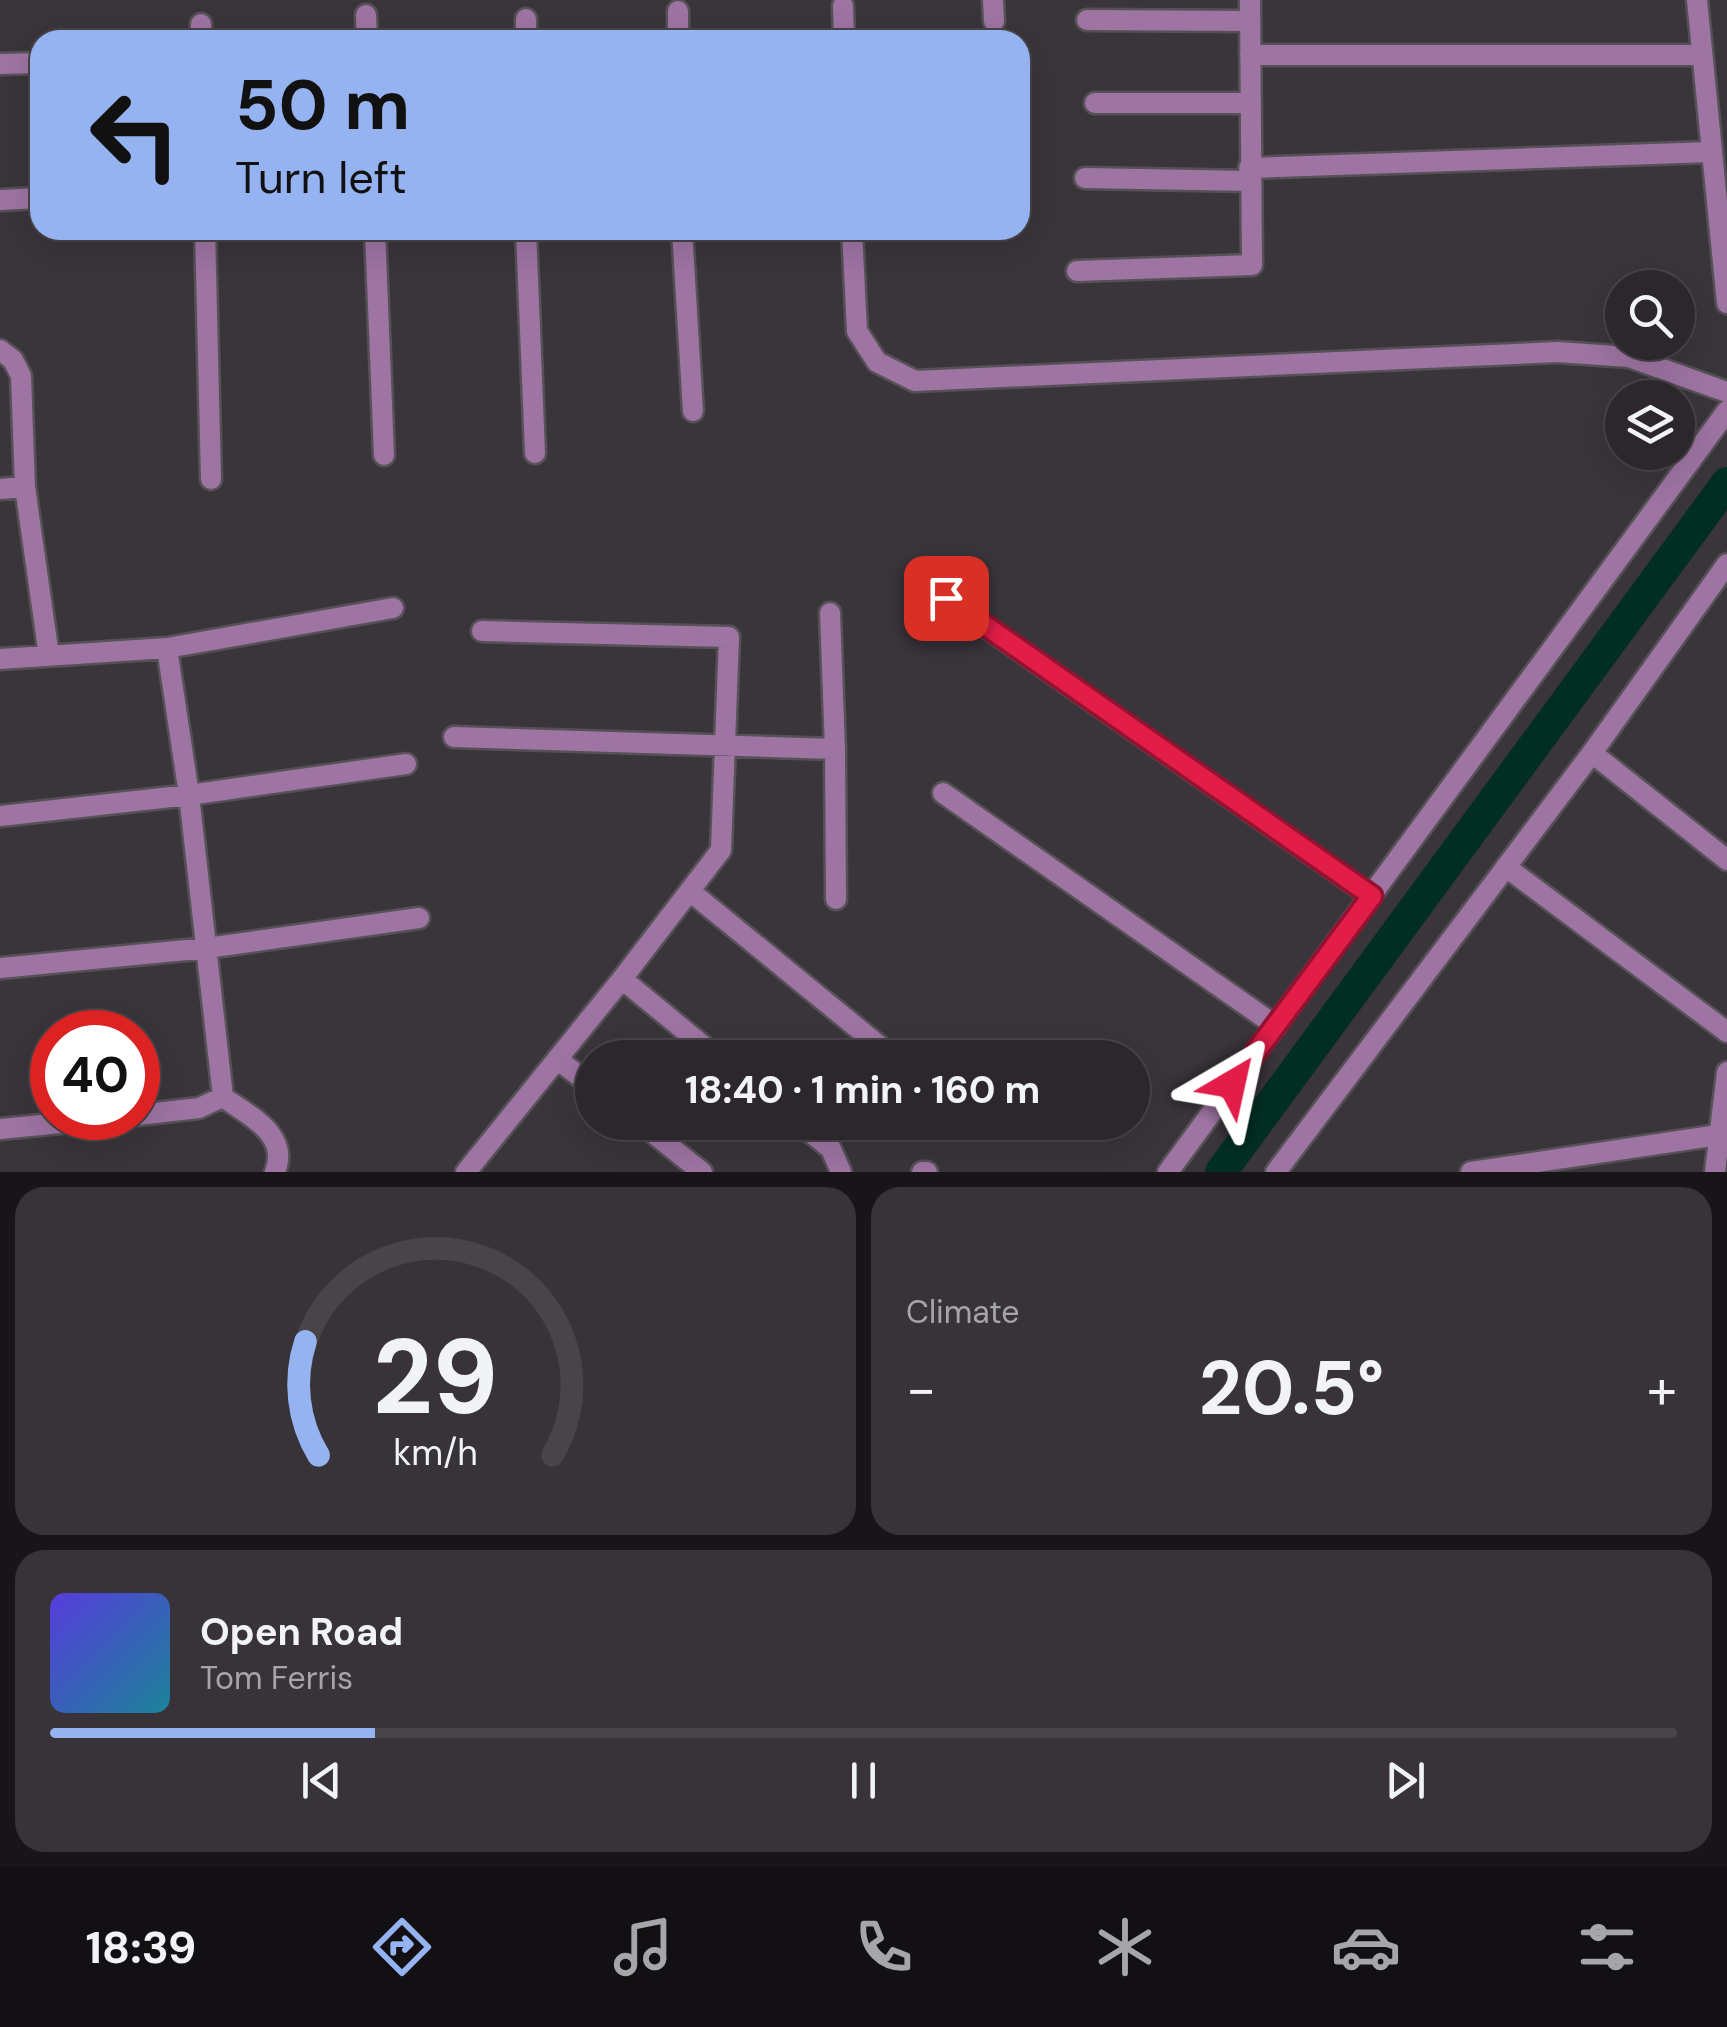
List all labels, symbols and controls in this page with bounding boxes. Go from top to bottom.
text: 50 m [235,60,410,151]
icon: left [70,70,200,200]
text: Turn left [235,148,407,207]
map controls [1605,270,1695,470]
button: search [1605,270,1695,360]
button: layers [1605,380,1695,470]
pin [904,556,989,641]
icon: arrive [919,571,974,626]
speed limit sign: 40 [30,1010,160,1140]
position arrow [1180,1032,1284,1136]
text: 18:40 · 1 min · 160 m [685,1065,1040,1115]
text: Climate [906,1291,1020,1333]
text: 29 [373,1310,498,1445]
text: 20.5° [1199,1340,1384,1437]
text: − [906,1353,936,1425]
text: + [1647,1353,1677,1425]
text: km/h [393,1430,478,1476]
text: Open Road [200,1607,403,1657]
text: Tom Ferris [200,1657,353,1699]
icon: previous [294,1753,349,1808]
icon: pause [836,1753,891,1808]
icon: next [1378,1753,1433,1808]
icon: directions [367,1912,437,1982]
icon: music [608,1912,678,1982]
icon: phone [849,1912,919,1982]
icon: climate [1090,1912,1160,1982]
icon: car [1331,1912,1401,1982]
icon: filters [1572,1912,1642,1982]
text: 18:39 [85,1918,196,1977]

